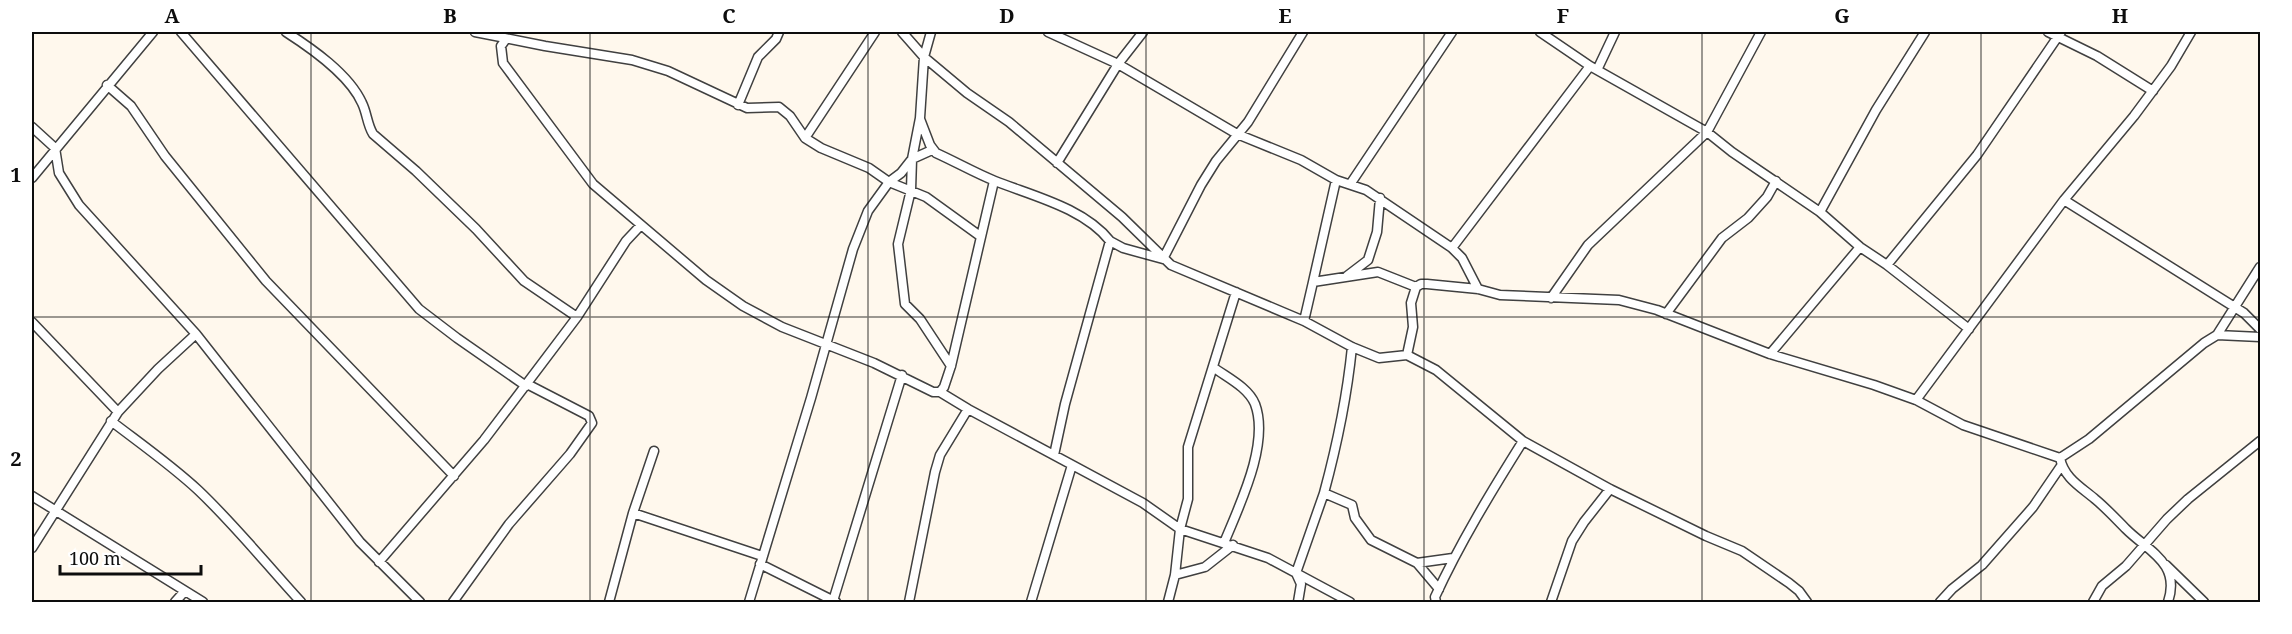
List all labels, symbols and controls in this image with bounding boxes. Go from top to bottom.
text: A [164,2,180,29]
text: B [443,2,457,29]
text: C [722,2,736,29]
text: D [999,2,1015,29]
text: E [1278,2,1292,29]
text: F [1557,2,1569,29]
text: G [1834,2,1850,29]
text: H [2112,2,2128,29]
text: 1 [10,161,22,188]
text: 2 [10,445,22,472]
scale bar [60,538,201,576]
text: 100 m [69,546,121,570]

